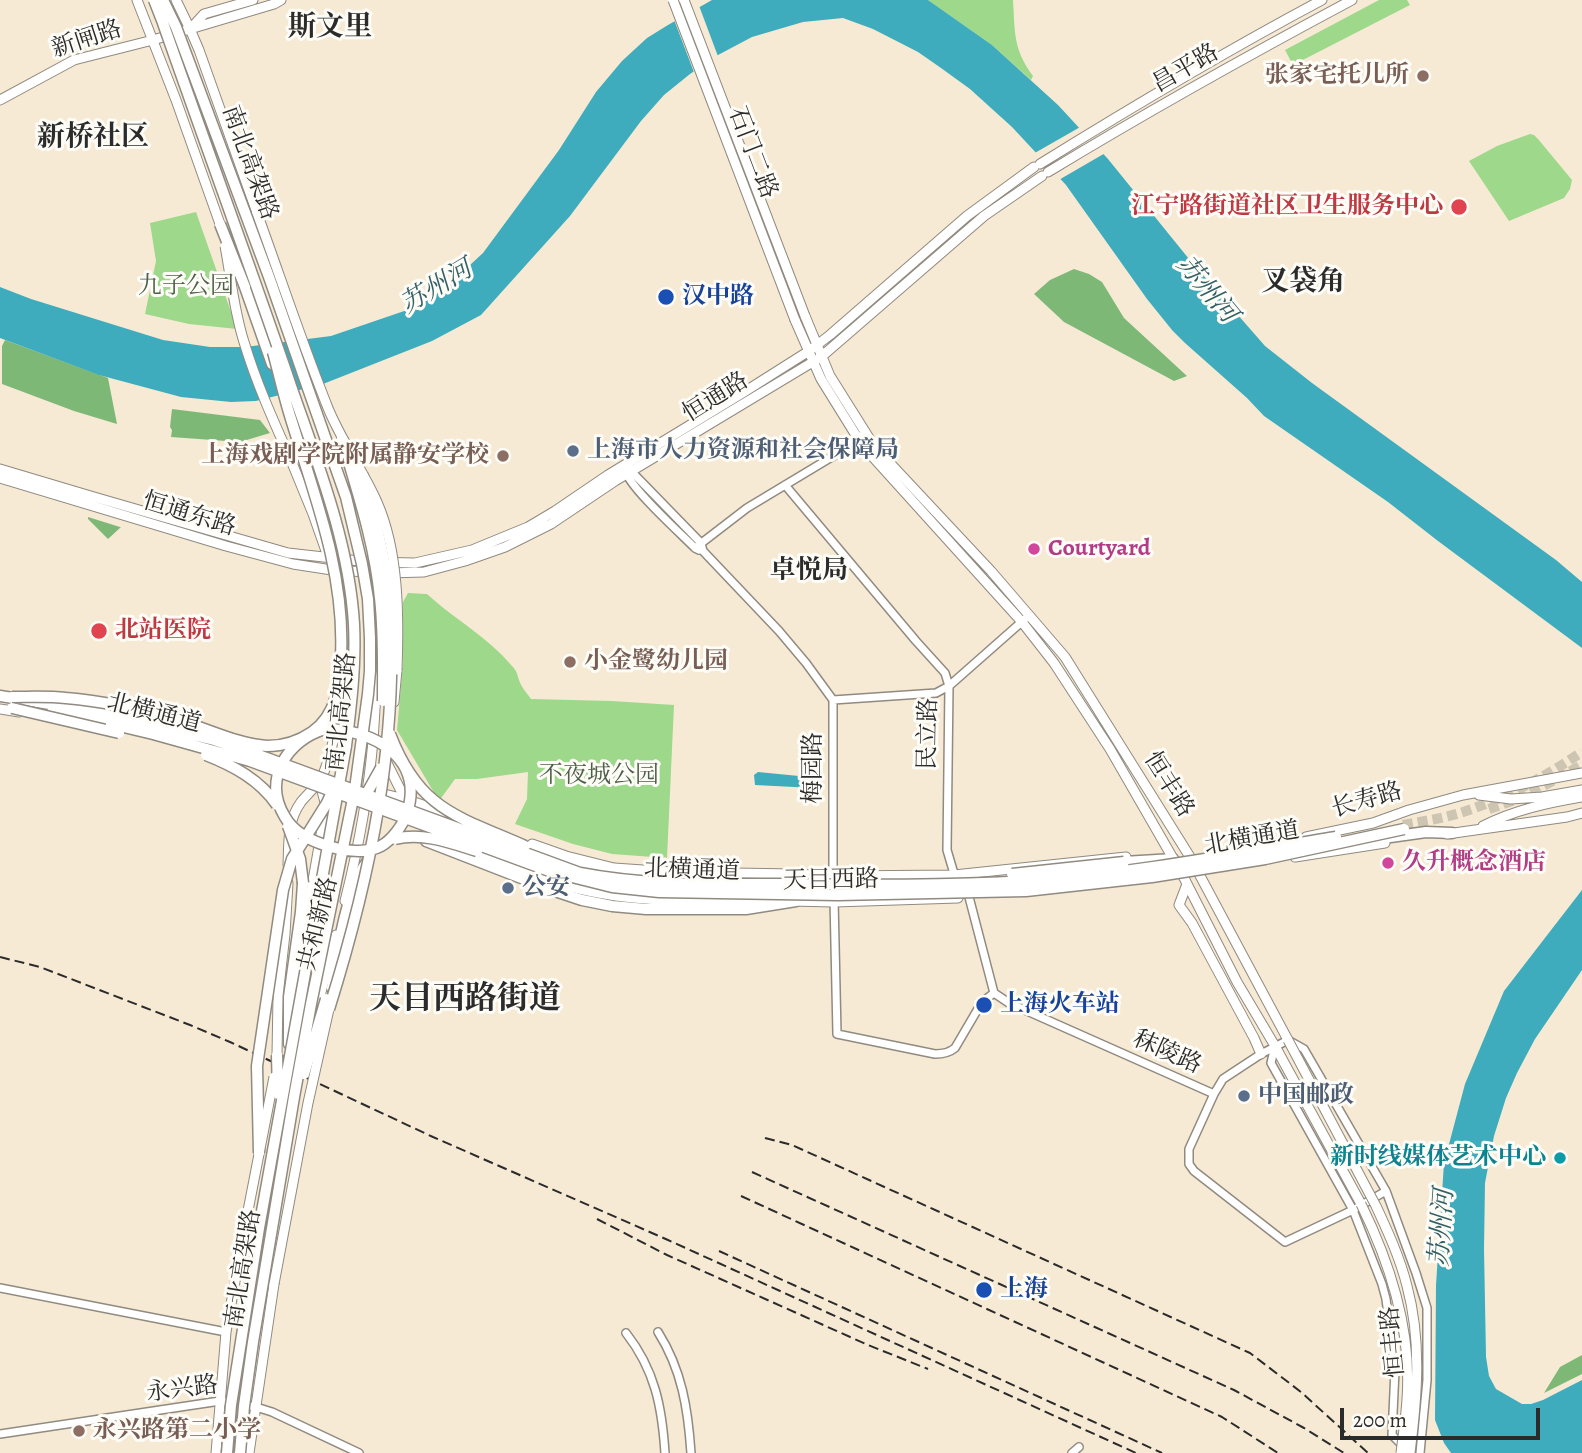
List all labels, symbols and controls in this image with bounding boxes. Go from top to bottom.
district label: 斯文里 [288,11,372,45]
street label: 新闸路 [48,15,126,65]
street label: 昌平路 [1148,39,1224,99]
place label: 张家宅托儿所 [1265,62,1409,90]
marker: 张家宅托儿所 [1415,68,1431,84]
street label: 南北高架路 [215,102,283,224]
street label: 石门二路 [721,103,783,203]
district label: 新桥社区 [37,121,149,155]
place label: 江宁路街道社区卫生服务中心 [1131,193,1443,221]
marker: 江宁路街道社区卫生服务中心 [1449,197,1469,217]
water label: 苏州河 [1169,250,1243,330]
water label: 苏州河 [396,255,478,321]
district label: 叉袋角 [1261,266,1345,300]
park label: 九子公园 [138,273,234,301]
place label: 汉中路 [682,283,754,311]
marker: 汉中路 [656,287,676,307]
street label: 恒通路 [678,367,754,429]
place label: 上海市人力资源和社会保障局 [587,437,899,465]
place label: 上海戏剧学院附属静安学校 [201,442,489,470]
marker: 上海市人力资源和社会保障局 [565,443,581,459]
marker: 上海戏剧学院附属静安学校 [495,448,511,464]
street label: 恒通东路 [139,487,239,543]
place label: Courtyard [1048,535,1151,563]
marker: Courtyard [1026,541,1042,557]
district label: 卓悦局 [770,556,848,588]
place label: 北站医院 [115,617,211,645]
marker: 北站医院 [89,621,109,641]
place label: 小金鹭幼儿园 [584,648,728,676]
street label: 南北高架路 [321,651,363,773]
marker: 小金鹭幼儿园 [562,654,578,670]
street label: 北横通道 [104,688,204,740]
street label: 民立路 [914,698,944,770]
street label: 梅园路 [800,732,828,804]
street label: 恒丰路 [1137,747,1199,823]
park label: 不夜城公园 [539,762,659,790]
street label: 长寿路 [1328,777,1406,825]
street label: 北横通道 [1202,816,1302,862]
place label: 久升概念酒店 [1402,849,1546,877]
street label: 北横通道 [644,855,740,887]
marker: 久升概念酒店 [1380,855,1396,871]
street label: 天目西路 [783,866,879,896]
street label: 共和新路 [293,874,345,974]
place label: 公安 [522,874,570,902]
marker: 公安 [500,880,516,896]
district label: 天目西路街道 [369,981,561,1019]
place label: 上海火车站 [1000,991,1120,1019]
marker: 上海火车站 [974,995,994,1015]
street label: 秣陵路 [1128,1025,1206,1081]
place label: 中国邮政 [1258,1082,1354,1110]
marker: 中国邮政 [1236,1088,1252,1104]
place label: 新时线媒体艺术中心 [1330,1144,1546,1172]
marker: 新时线媒体艺术中心 [1552,1150,1568,1166]
water label: 苏州河 [1425,1188,1461,1268]
street label: 南北高架路 [220,1207,268,1331]
place label: 上海 [1000,1276,1048,1304]
marker: 上海 [974,1280,994,1300]
street label: 恒丰路 [1377,1305,1411,1379]
street label: 永兴路 [145,1371,219,1409]
scale bar [1344,1394,1544,1438]
text: 200 m [1353,1406,1407,1434]
place label: 永兴路第二小学 [93,1417,261,1445]
marker: 永兴路第二小学 [71,1423,87,1439]

